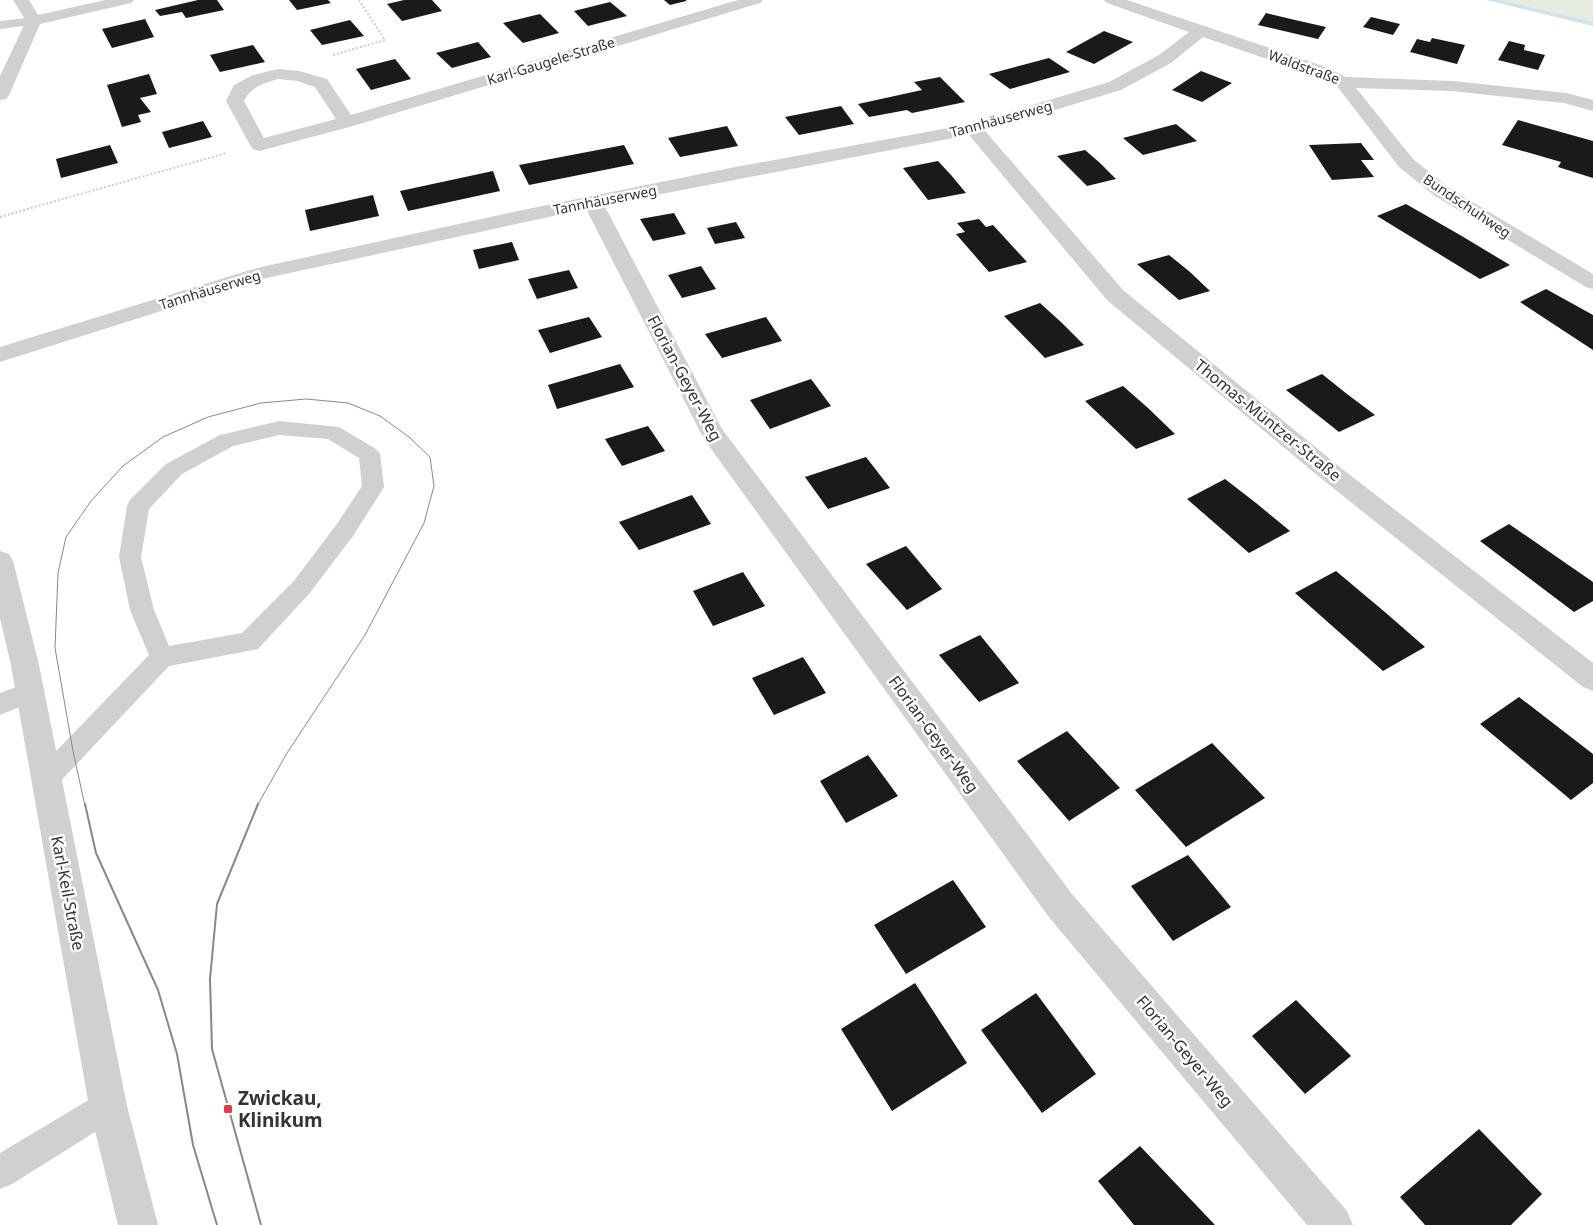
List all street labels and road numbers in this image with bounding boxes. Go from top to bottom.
street label: Karl-Gaugele-Straße [485,32,617,89]
street label: Waldstraße [1266,45,1343,88]
street label: Tannhäuserweg [948,96,1054,141]
street label: Bundschuhweg [1420,169,1515,242]
street label: Tannhäuserweg [552,180,658,219]
street label: Tannhäuserweg [157,265,263,314]
street label: Florian-Geyer-Weg [643,311,727,445]
street label: Thomas-Müntzer-Straße [1190,354,1346,486]
street label: Florian-Geyer-Weg [884,671,984,797]
street label: Karl-Keil-Straße [46,834,90,952]
street label: Florian-Geyer-Weg [1132,990,1238,1112]

